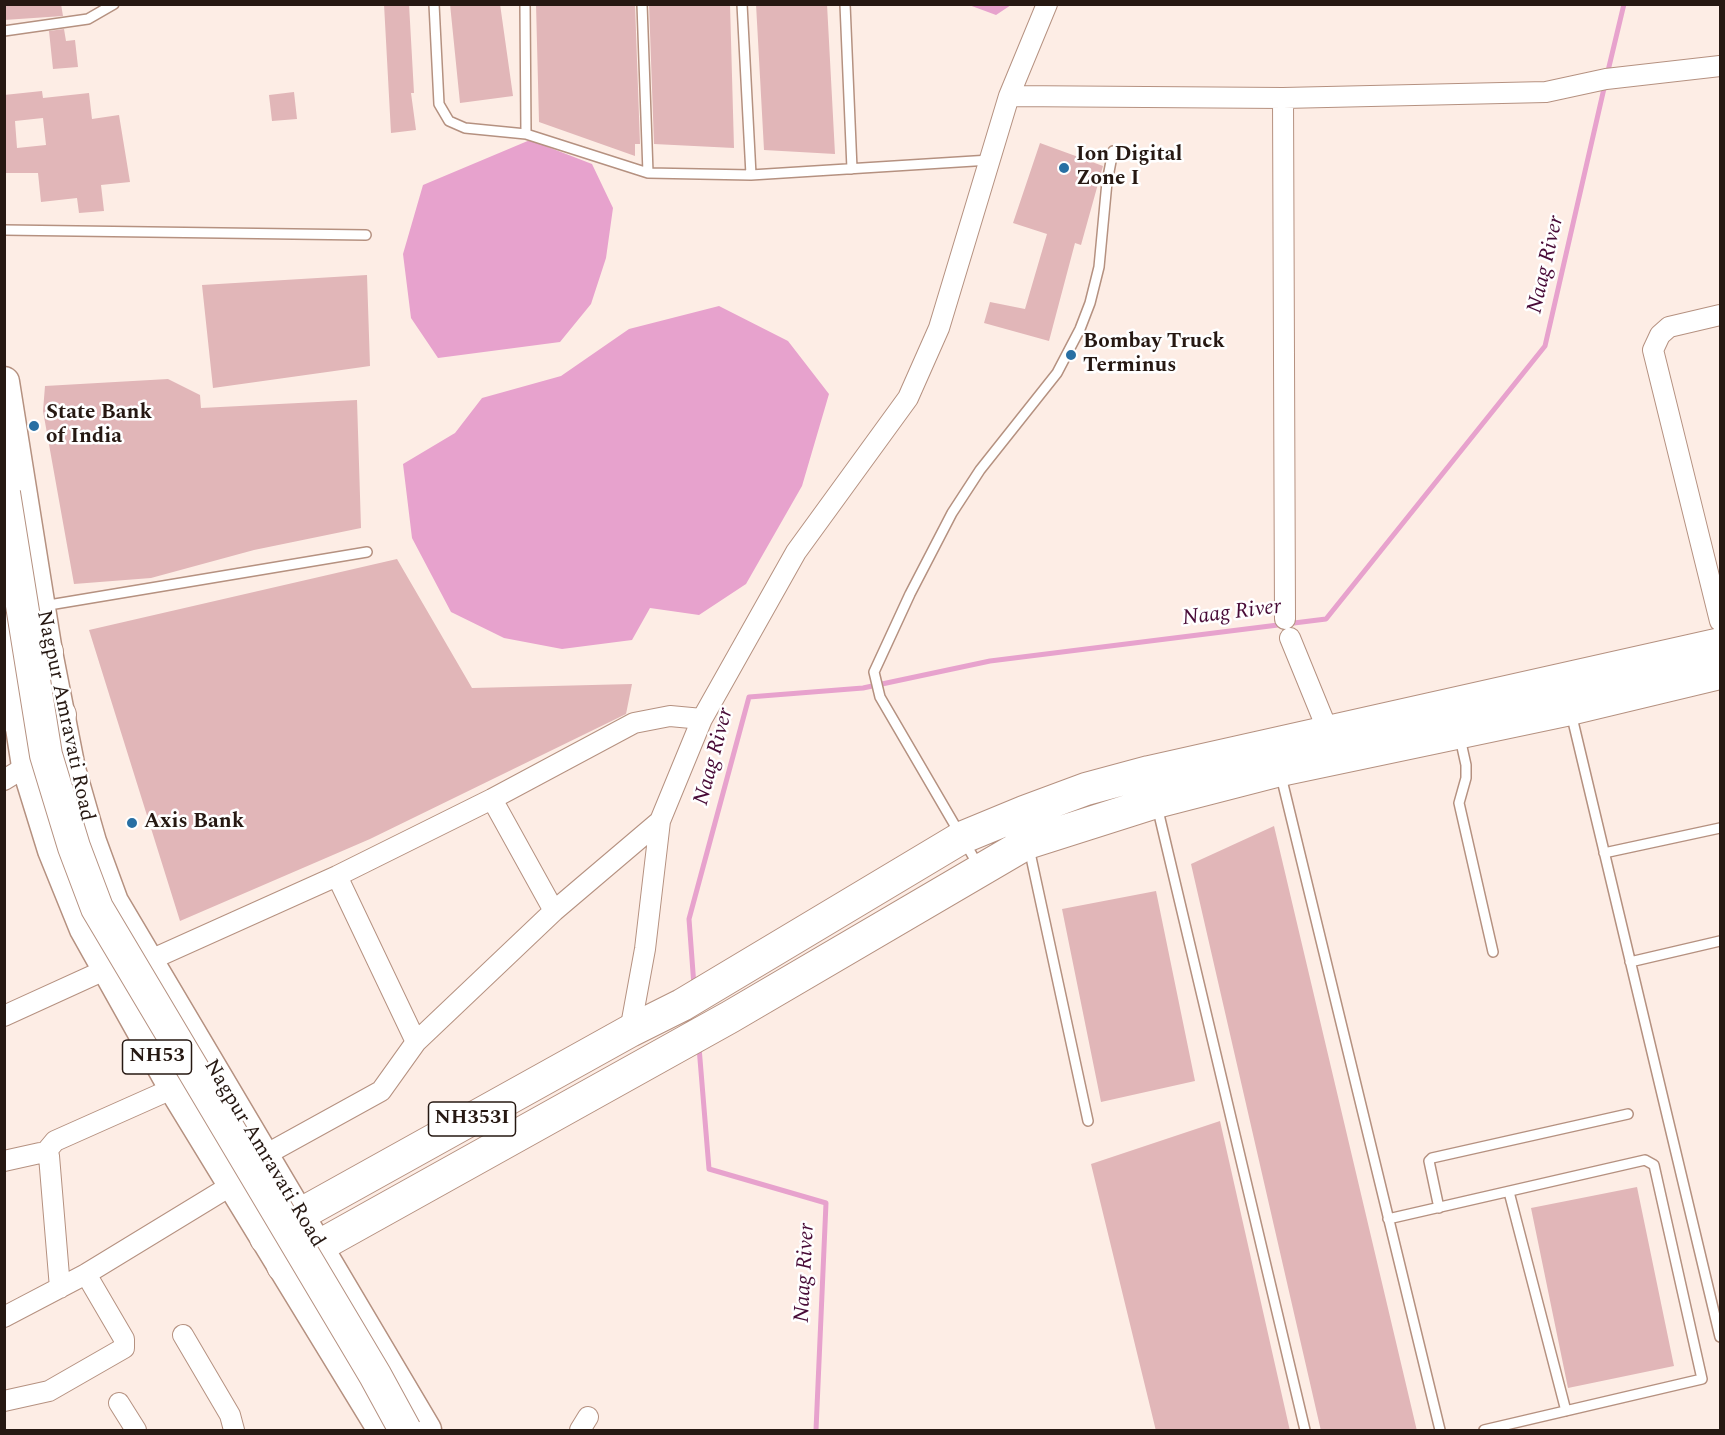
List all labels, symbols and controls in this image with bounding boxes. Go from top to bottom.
place label: Ion Digital Zone I [1076,143,1182,193]
marker: Ion Digital Zone I [1057,161,1071,175]
water label: Naag River [1523,213,1571,317]
place label: Bombay Truck Terminus [1083,330,1225,380]
marker: Bombay Truck Terminus [1064,348,1078,362]
place label: State Bank of India [46,401,152,451]
marker: State Bank of India [27,419,41,433]
water label: Naag River [1181,595,1283,633]
street label: Nagpur Amravati Road [29,608,99,824]
water label: Naag River [689,705,741,809]
place label: Axis Bank [144,810,244,836]
marker: Axis Bank [125,816,139,830]
road number: NH53 [122,1040,192,1074]
street label: Nagpur Amravati Road [197,1055,329,1253]
road number: NH353I [428,1102,516,1136]
water label: Naag River [790,1223,822,1323]

